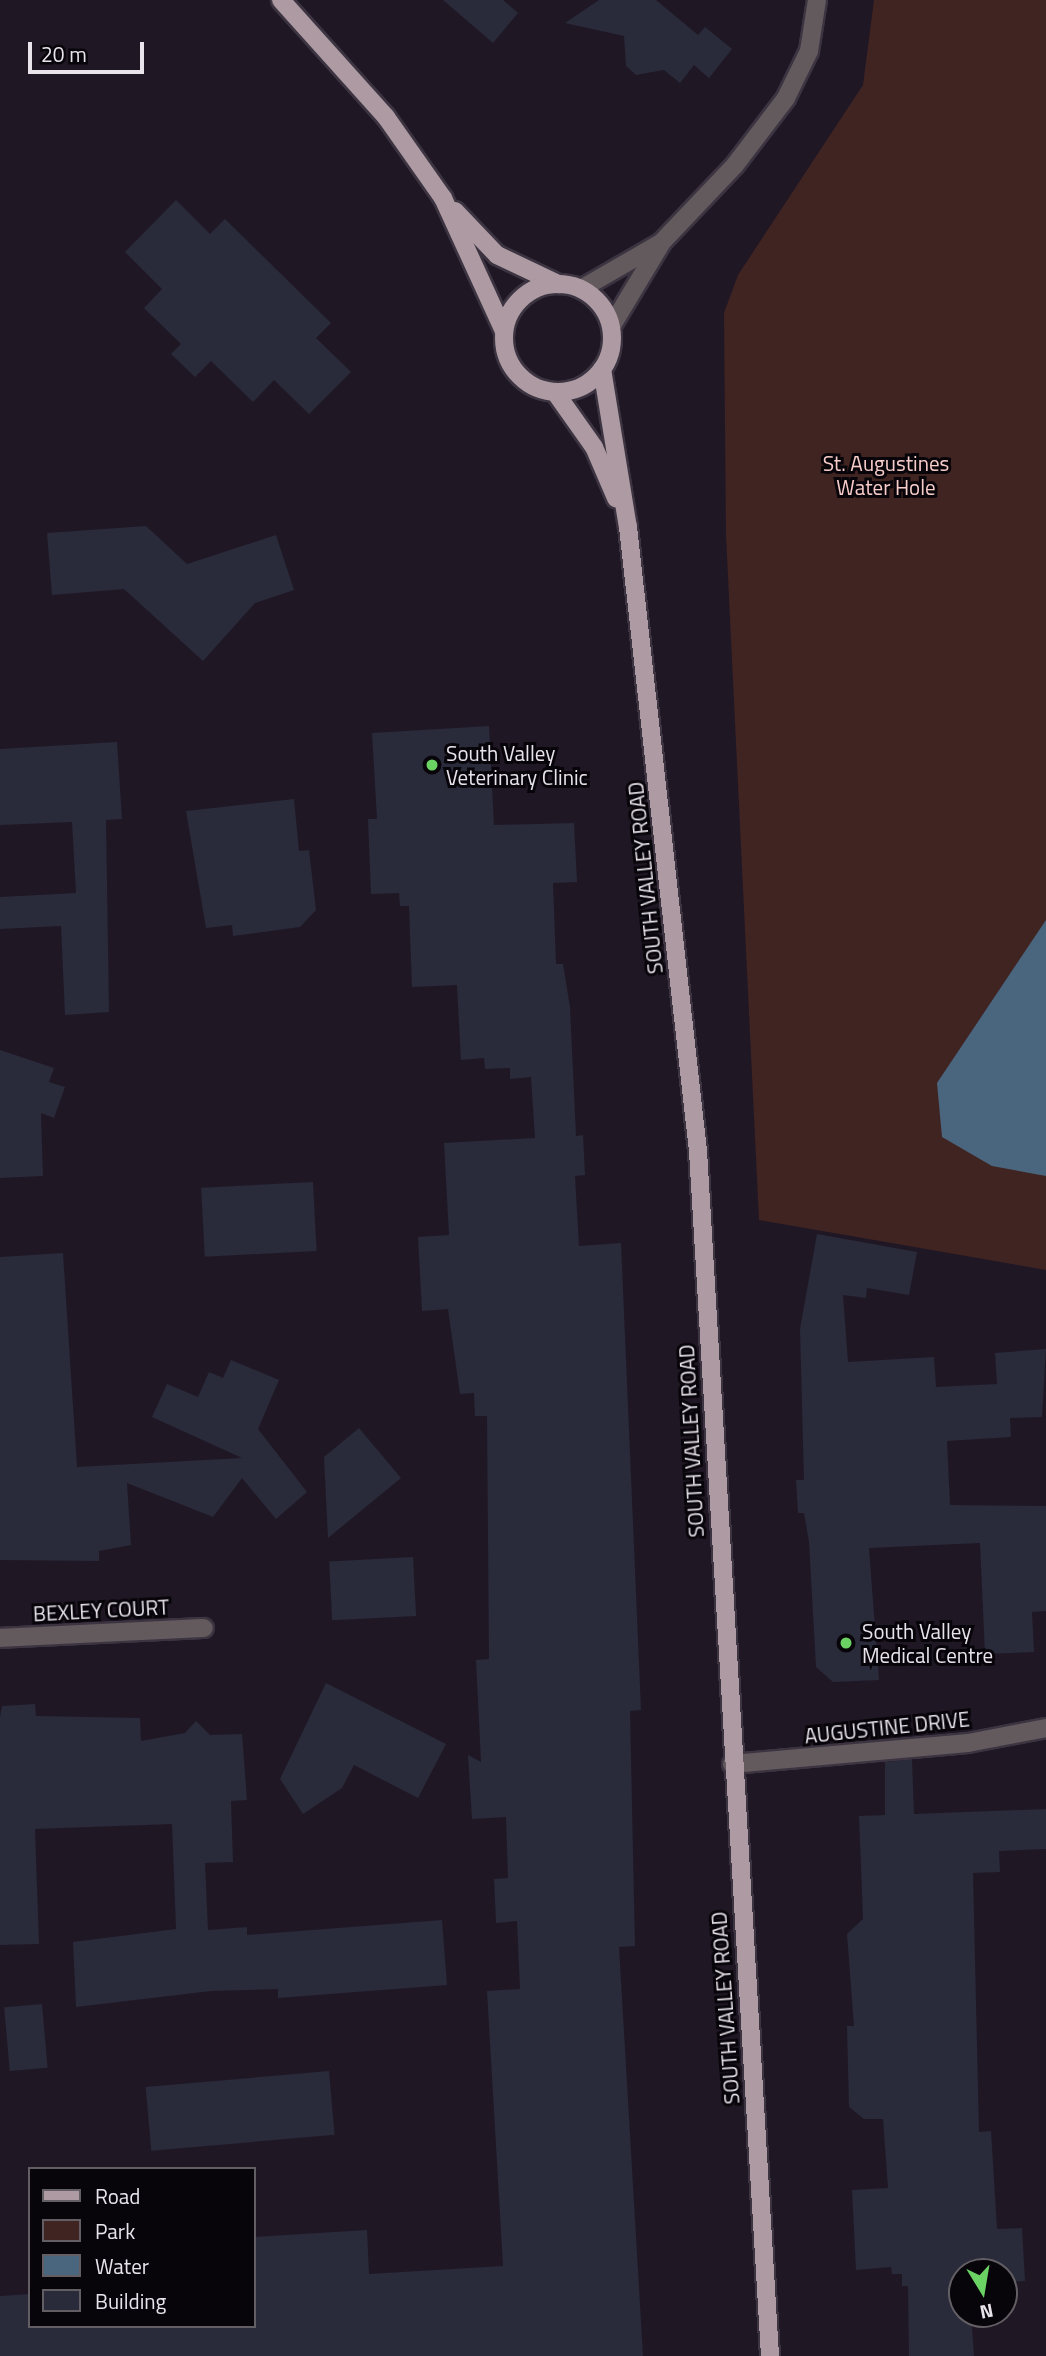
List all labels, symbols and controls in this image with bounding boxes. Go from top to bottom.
scale bar [32,28,147,72]
text: 20 m [41,38,87,70]
park label: St. Augustines Water Hole [823,450,949,500]
place label: South Valley Veterinary Clinic [446,740,588,790]
marker: South Valley Veterinary Clinic [424,757,440,773]
street label: SOUTH VALLEY ROAD [622,781,668,975]
street label: SOUTH VALLEY ROAD [673,1344,709,1538]
street label: BEXLEY COURT [32,1594,170,1626]
place label: South Valley Medical Centre [862,1618,993,1668]
marker: South Valley Medical Centre [836,1633,856,1653]
street label: AUGUSTINE DRIVE [803,1706,971,1748]
street label: SOUTH VALLEY ROAD [706,1911,744,2105]
legend [28,2167,256,2328]
text: Road [95,2180,140,2212]
text: Park [95,2215,135,2247]
text: Water [95,2250,149,2282]
north arrow [948,2258,1018,2328]
text: Building [95,2285,166,2317]
text: N [977,2297,996,2328]

